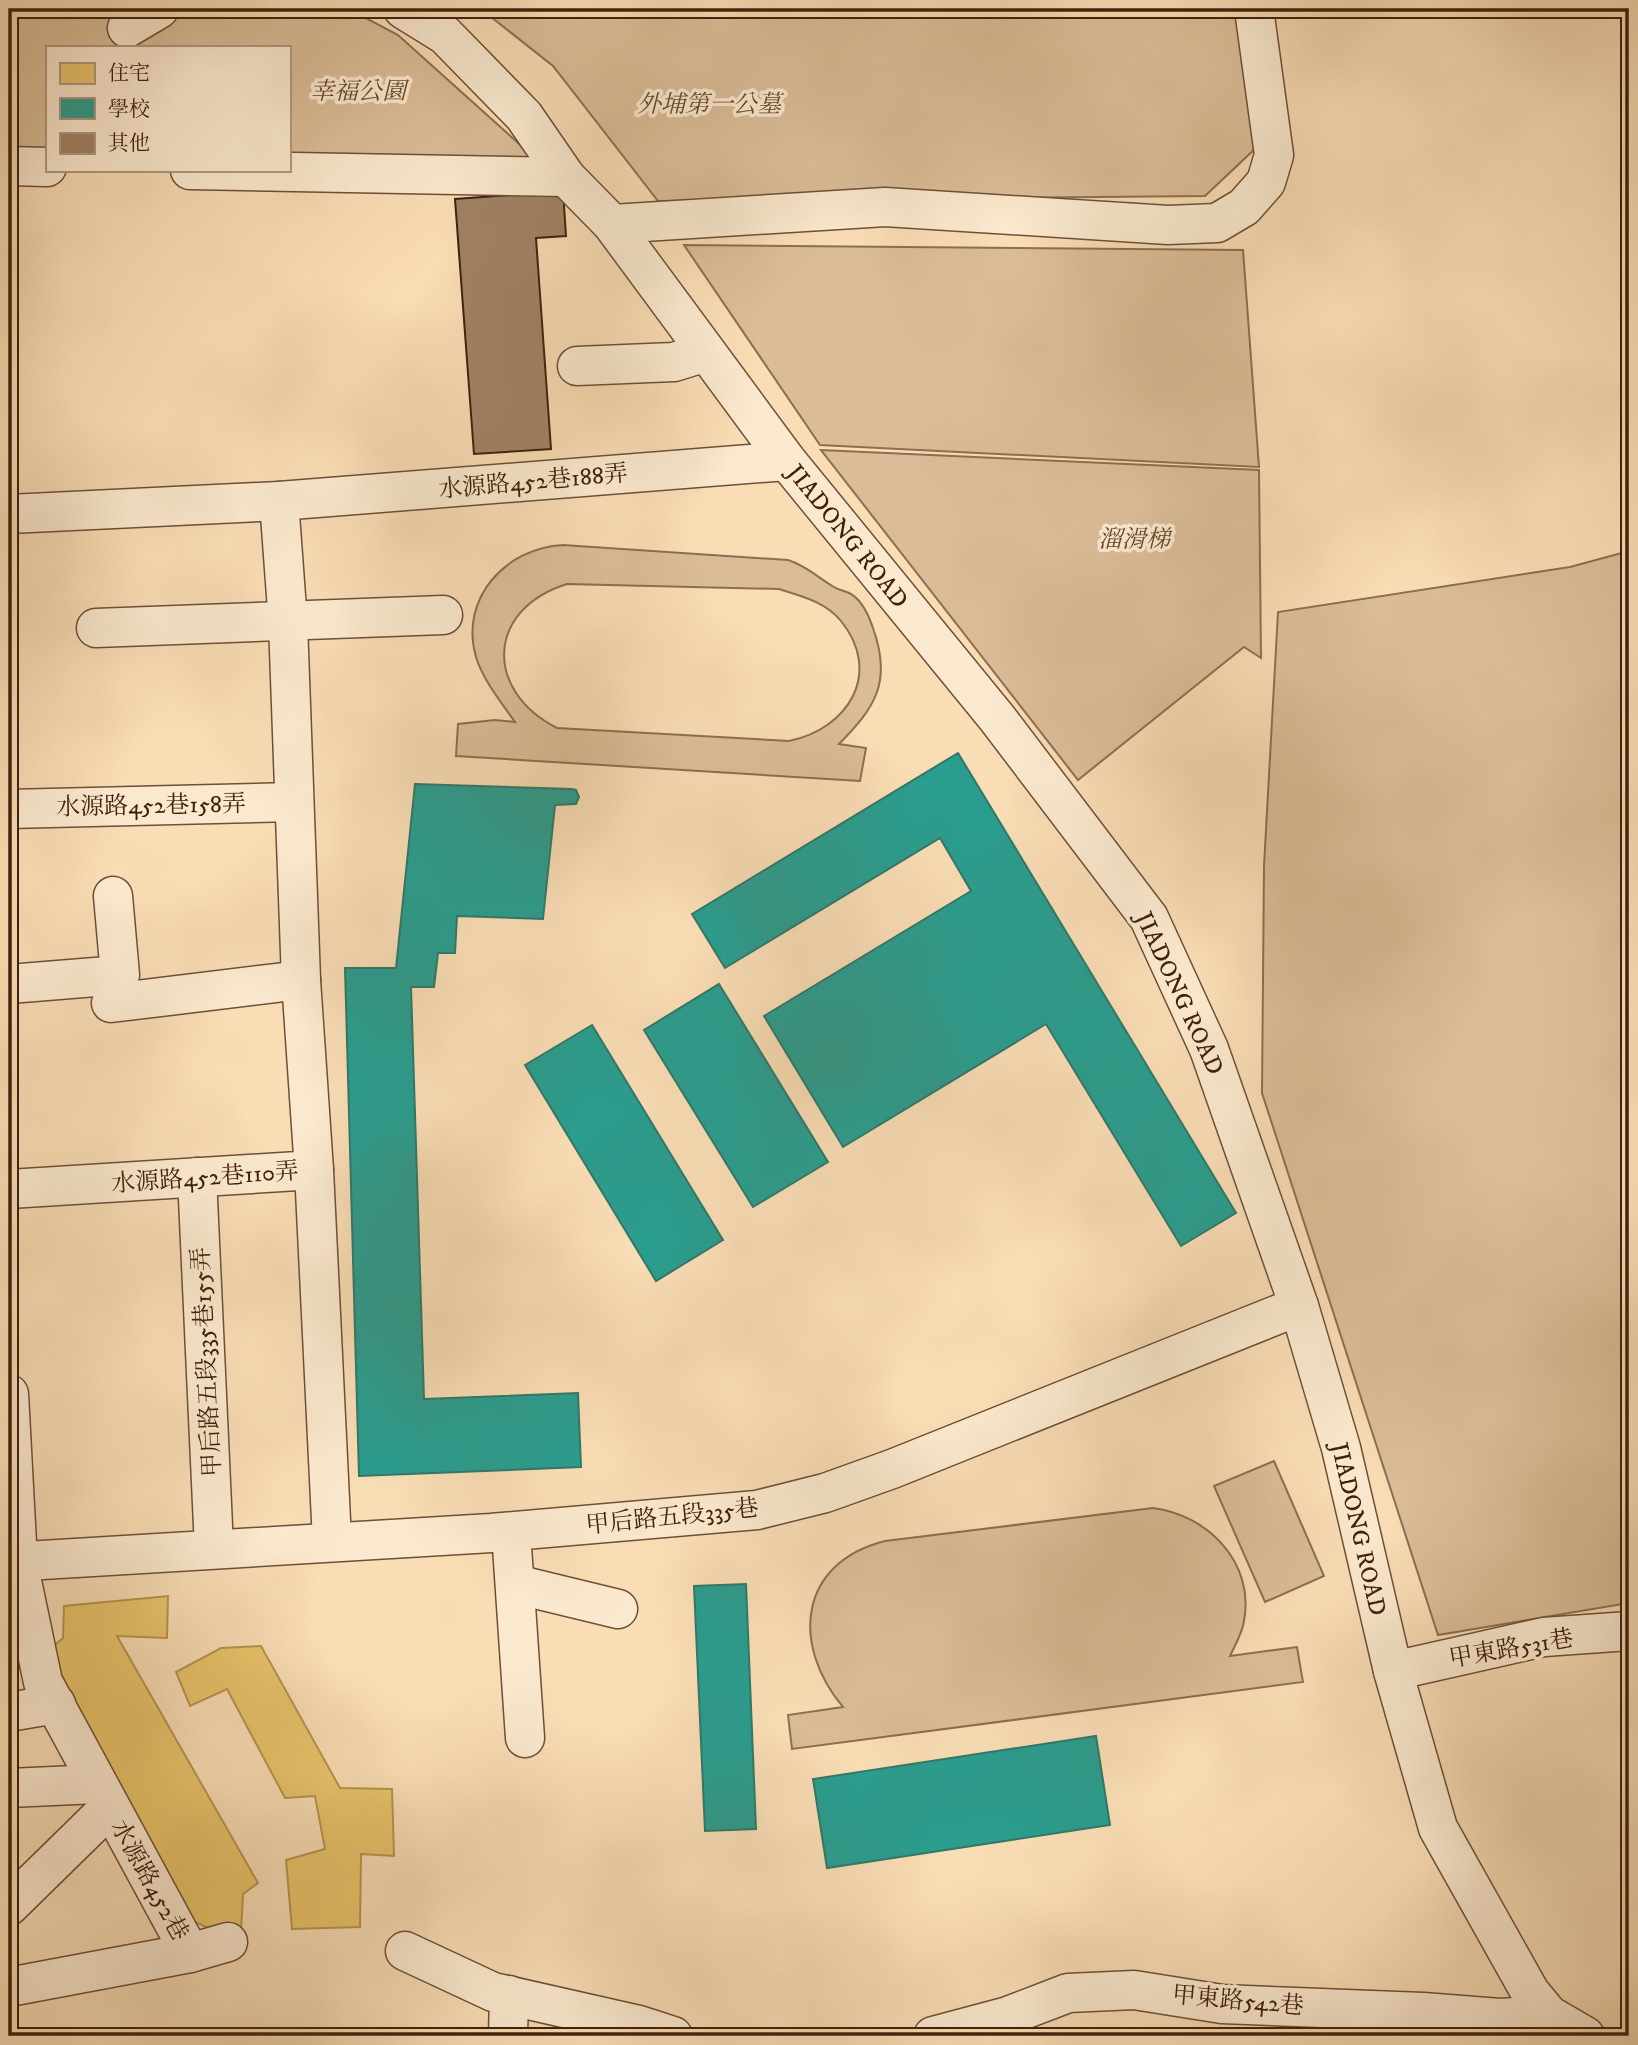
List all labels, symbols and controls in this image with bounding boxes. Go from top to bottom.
legend [46,46,290,172]
text: 住宅 [108,61,150,87]
park label: 幸福公園 [310,77,410,107]
park label: 外埔第一公墓 [637,90,785,120]
text: 學校 [108,97,150,123]
text: 其他 [108,131,150,157]
street label: JIADONG ROAD [779,457,914,615]
street label: 水源路452巷188弄 [437,459,629,505]
park label: 溜滑梯 [1098,525,1173,555]
street label: 水源路452巷158弄 [56,789,246,823]
street label: JIADONG ROAD [1127,905,1230,1080]
street label: 水源路452巷110弄 [110,1156,300,1200]
street label: 甲后路五段335巷155弄 [186,1246,228,1478]
street label: JIADONG ROAD [1323,1438,1392,1619]
street label: 甲后路五段335巷 [584,1493,760,1541]
street label: 甲東路531巷 [1447,1623,1576,1675]
street label: 水源路452巷 [104,1815,195,1946]
street label: 甲東路542巷 [1171,1980,1305,2022]

